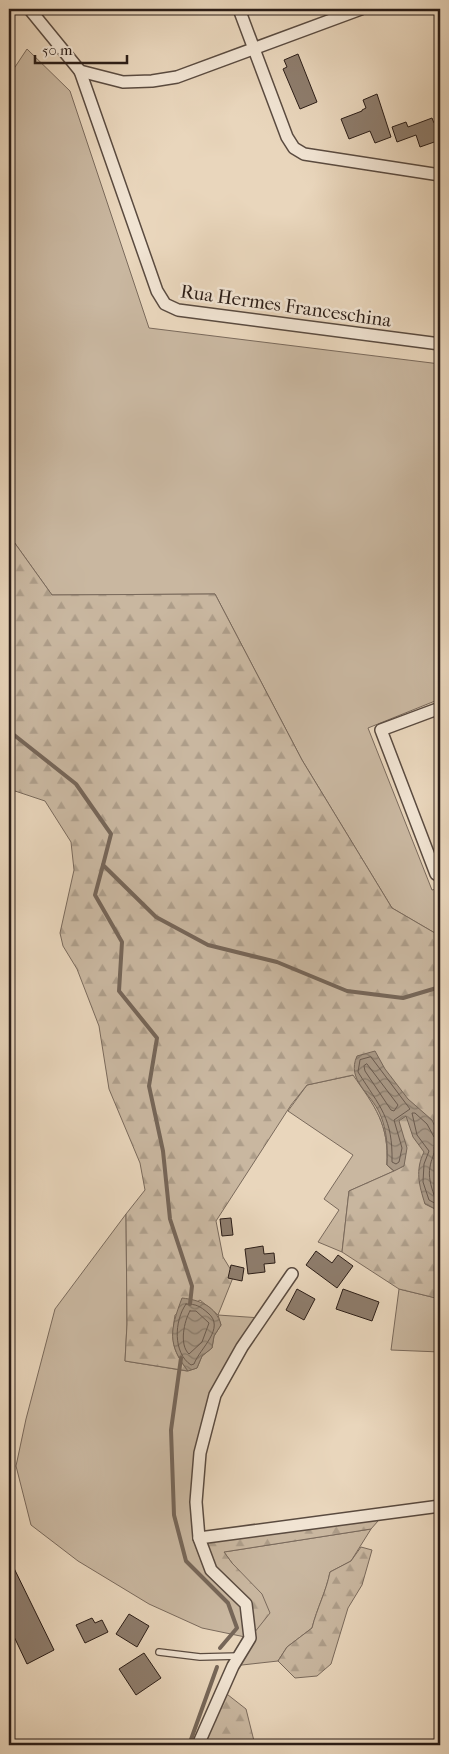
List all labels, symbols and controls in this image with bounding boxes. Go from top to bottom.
scale bar [35,32,128,64]
text: 50 m [42,41,73,59]
street label: Rua Hermes Franceschina [179,280,393,332]

